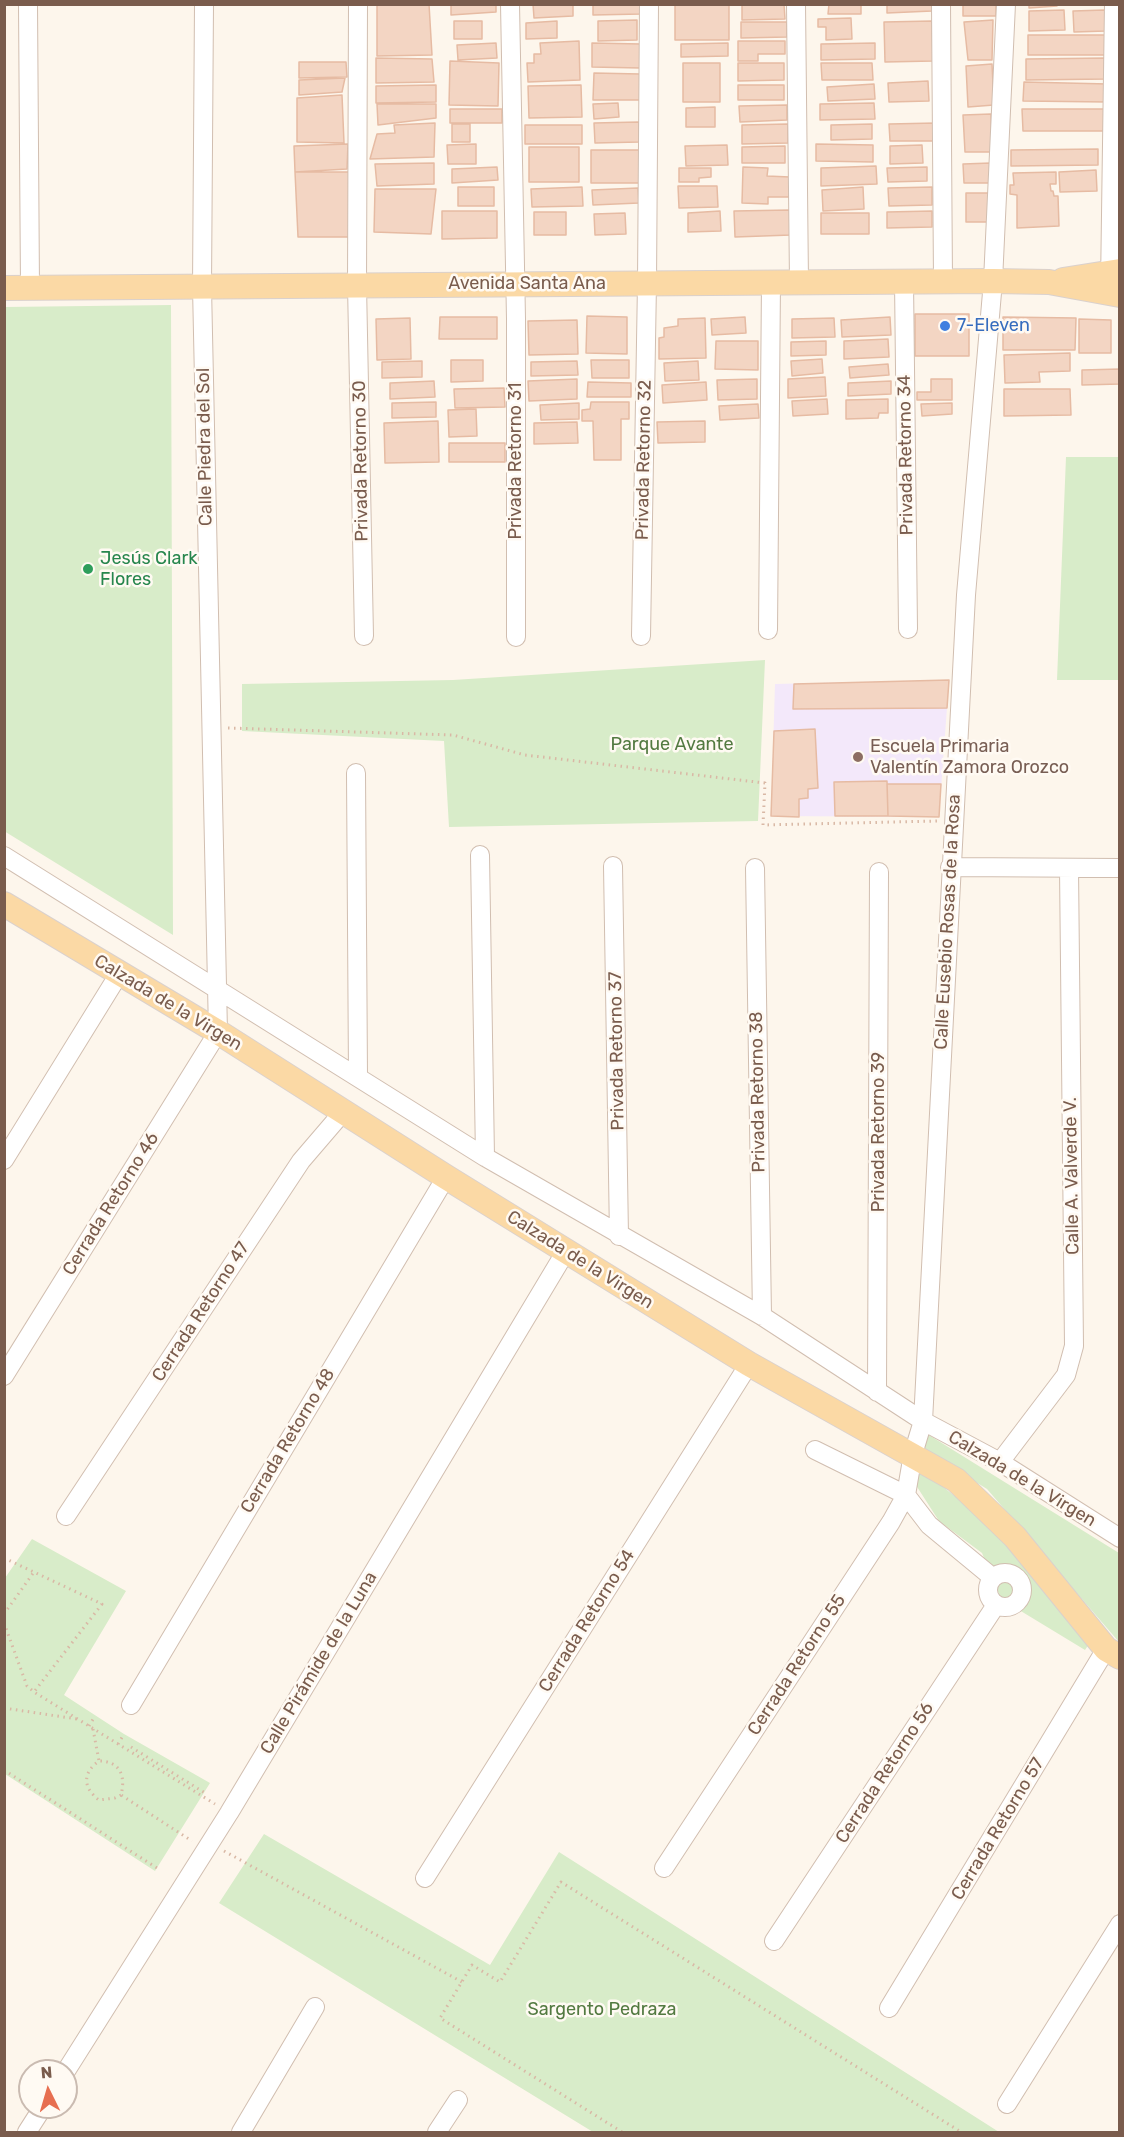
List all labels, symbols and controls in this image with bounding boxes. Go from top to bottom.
street label: Avenida Santa Ana [448,273,606,295]
place label: 7-Eleven [957,315,1030,337]
marker: 7-Eleven [938,319,952,333]
street label: Calle Piedra del Sol [193,368,217,526]
street label: Privada Retorno 34 [894,374,918,536]
street label: Privada Retorno 30 [349,380,373,542]
street label: Privada Retorno 32 [632,380,656,540]
street label: Privada Retorno 31 [505,382,527,540]
place label: Jesús Clark Flores [100,548,198,590]
marker: Jesús Clark Flores [81,562,95,576]
park label: Parque Avante [611,734,733,756]
place label: Escuela Primaria Valentín Zamora Orozco [870,736,1069,778]
marker: Escuela Primaria Valentín Zamora Orozco [851,750,865,764]
street label: Calle Eusebio Rosas de la Rosa [931,794,965,1050]
street label: Calzada de la Virgen [90,950,246,1056]
street label: Privada Retorno 37 [605,971,629,1131]
street label: Privada Retorno 38 [746,1011,770,1173]
street label: Privada Retorno 39 [868,1052,890,1212]
street label: Calle A. Valverde V. [1060,1097,1084,1255]
street label: Cerrada Retorno 46 [58,1129,164,1279]
street label: Calzada de la Virgen [503,1206,657,1314]
street label: Cerrada Retorno 47 [148,1238,254,1386]
street label: Cerrada Retorno 48 [236,1365,340,1517]
street label: Calzada de la Virgen [944,1426,1100,1532]
street label: Cerrada Retorno 54 [534,1546,640,1696]
street label: Calle Pirámide de la Luna [256,1568,382,1758]
street label: Cerrada Retorno 55 [743,1591,851,1739]
street label: Cerrada Retorno 56 [831,1698,939,1848]
street label: Cerrada Retorno 57 [947,1754,1049,1904]
park label: Sargento Pedraza [527,1999,677,2021]
north arrow [18,2059,78,2119]
text: N [40,2063,53,2083]

